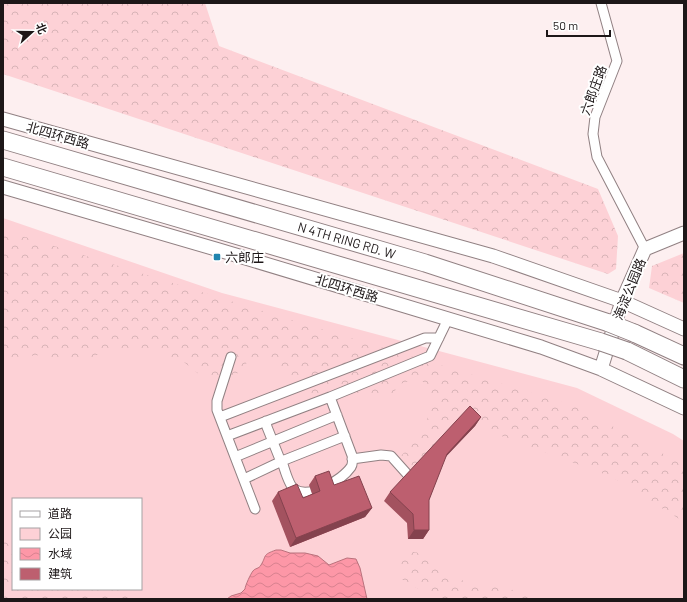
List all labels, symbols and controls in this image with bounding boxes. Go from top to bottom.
north arrow [12,12,52,52]
scale bar [547,12,610,38]
text: 50 m [553,18,578,32]
text: 北 [34,21,50,36]
street label: 六郎庄路 [577,63,609,117]
street label: 北四环西路 [25,118,91,152]
street label: N 4TH RING RD. W [296,218,398,262]
place label: 六郎庄 [225,249,264,265]
marker: 六郎庄 [212,252,222,262]
street label: 海淀公园路 [609,256,649,322]
street label: 北四环西路 [314,271,380,305]
legend [12,498,142,590]
text: 道路 [48,506,72,520]
text: 公园 [48,526,72,540]
text: 水域 [48,546,72,560]
text: 建筑 [48,566,72,580]

